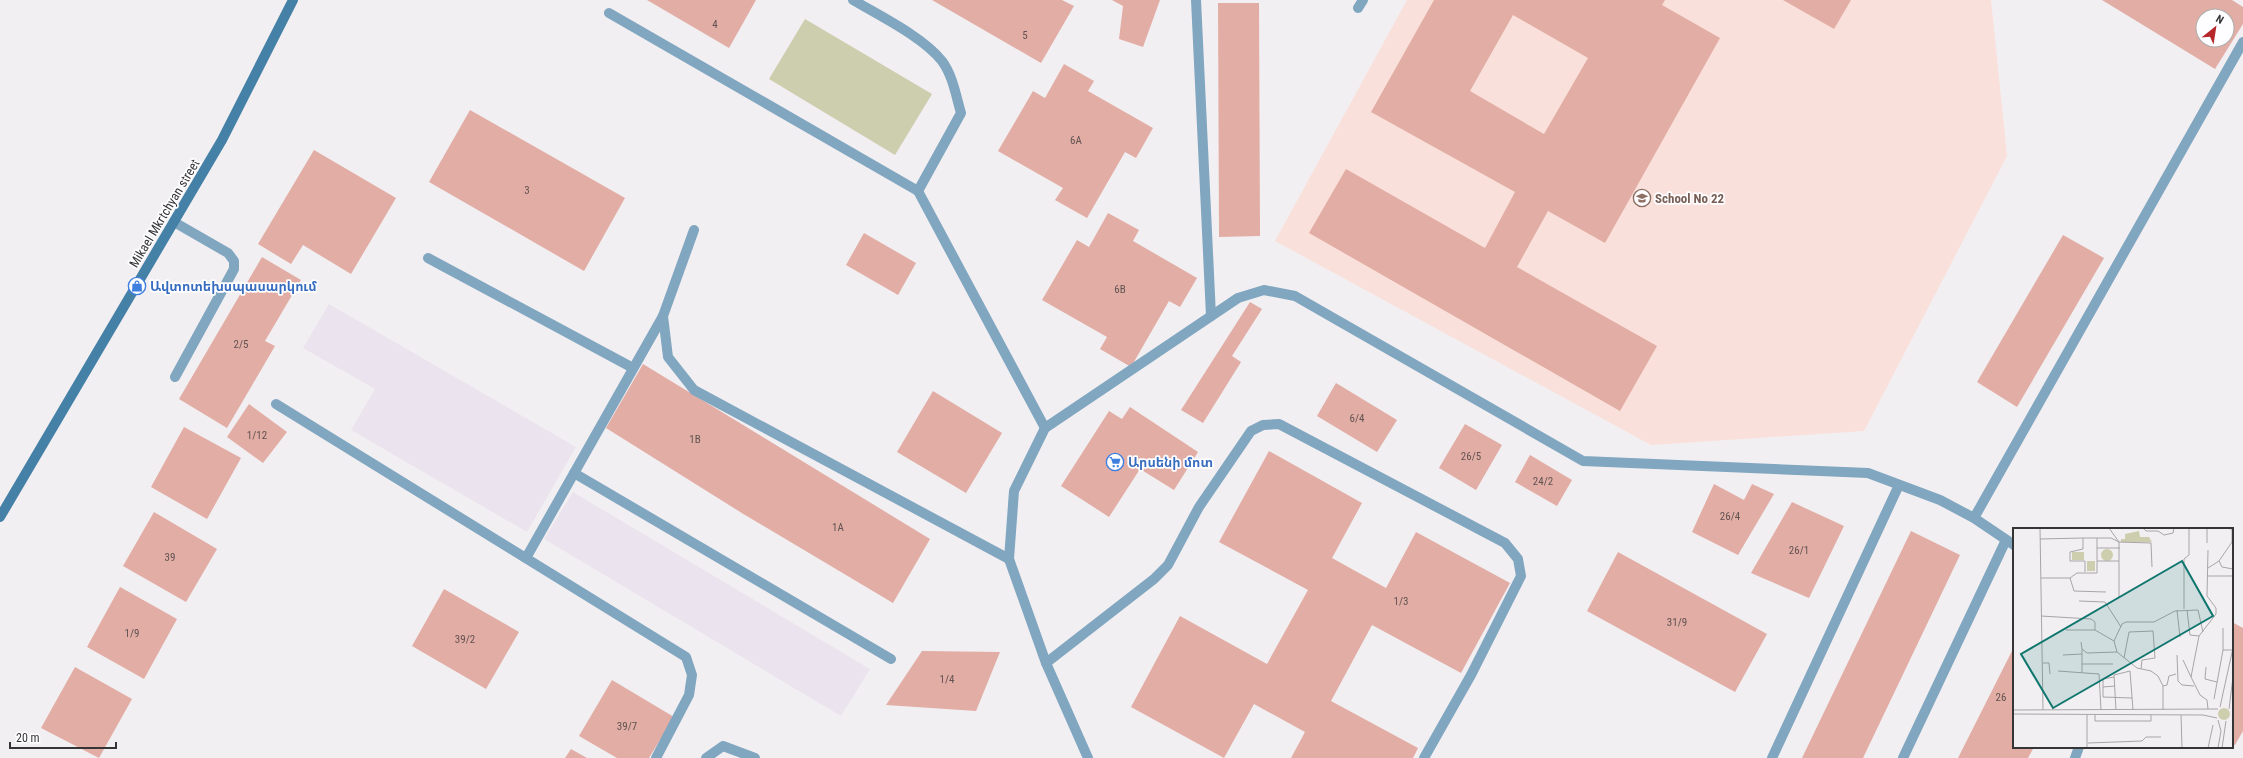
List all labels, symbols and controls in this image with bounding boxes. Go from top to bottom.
north arrow [2195,8,2235,48]
text: N [2214,12,2226,27]
house number: 4 [712,18,718,31]
house number: 5 [1022,29,1028,42]
house number: 6A [1070,134,1083,147]
street label: Mikael Mkrtchyan street [126,156,203,270]
house number: 3 [524,184,530,197]
school or university icon: School No 22 [1632,188,1652,208]
place label: School No 22 [1655,191,1725,206]
shop icon: Ավտոտեխսպասարկում [127,276,147,296]
place label: Ավտոտեխսպասարկում [150,279,317,294]
house number: 6B [1114,283,1126,296]
house number: 2/5 [234,338,248,351]
house number: 6/4 [1350,412,1365,425]
house number: 1/12 [247,429,267,442]
house number: 1B [689,433,701,446]
house number: 26/5 [1461,450,1481,463]
supermarket icon: Արսենի մոտ [1105,452,1125,472]
place label: Արսենի մոտ [1128,455,1213,470]
house number: 24/2 [1533,475,1553,488]
house number: 26/4 [1720,510,1741,523]
house number: 1A [832,521,845,534]
inset map [2013,528,2233,748]
house number: 26/1 [1789,544,1809,557]
house number: 39 [165,551,175,564]
house number: 1/3 [1394,595,1408,608]
house number: 31/9 [1667,616,1687,629]
house number: 1/9 [125,627,139,640]
house number: 39/2 [455,633,475,646]
house number: 1/4 [940,673,955,686]
house number: 26 [1996,691,2006,704]
house number: 39/7 [617,720,637,733]
scale bar [10,724,116,750]
text: 20 m [16,731,40,745]

